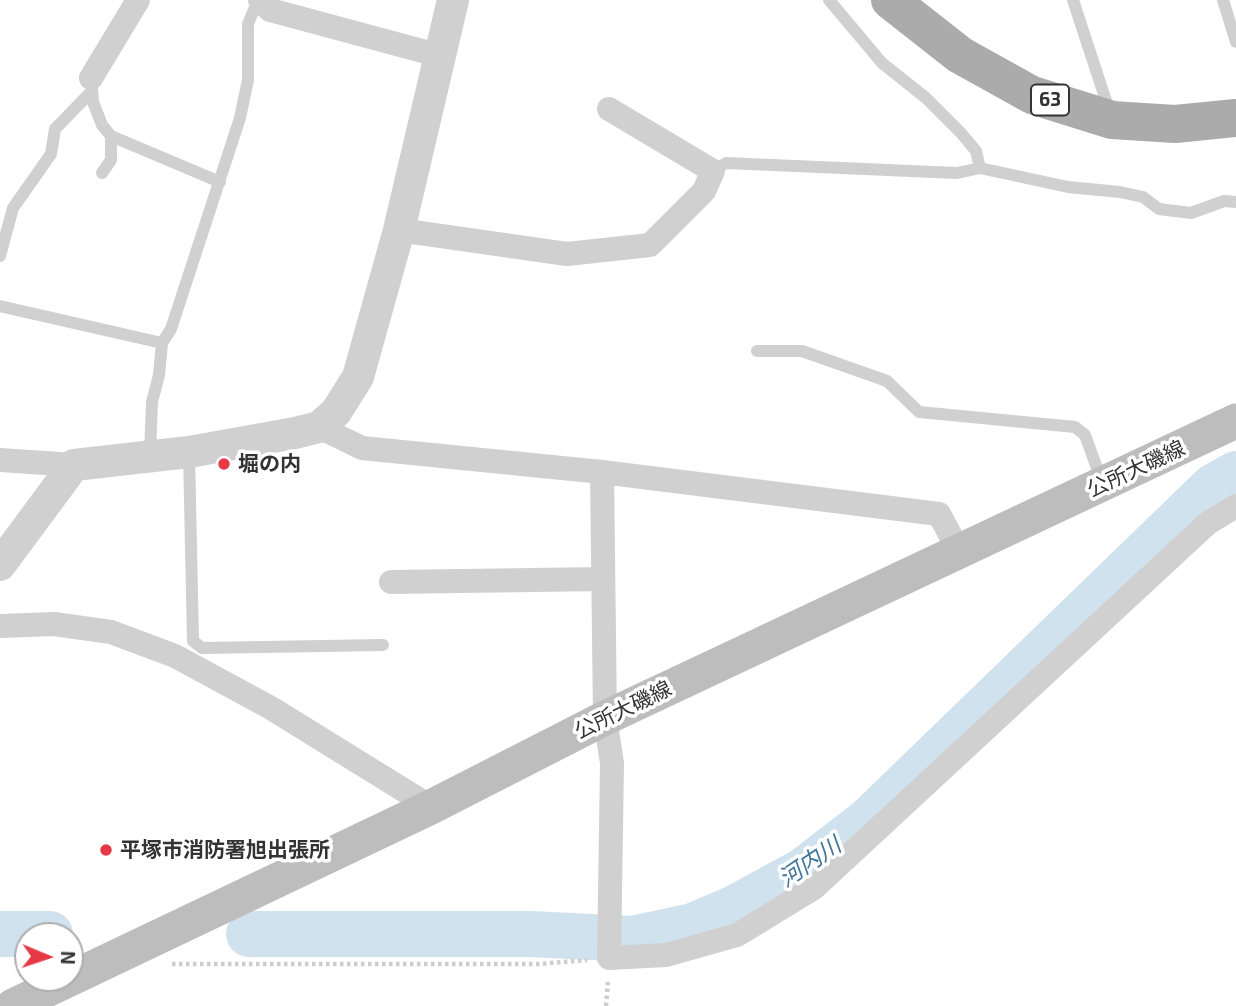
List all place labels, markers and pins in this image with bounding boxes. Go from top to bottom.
place label: 堀の内 [238,451,301,477]
marker: 堀の内 [216,456,232,472]
place label: 平塚市消防署旭出張所 [120,837,330,863]
marker: 平塚市消防署旭出張所 [98,842,114,858]

